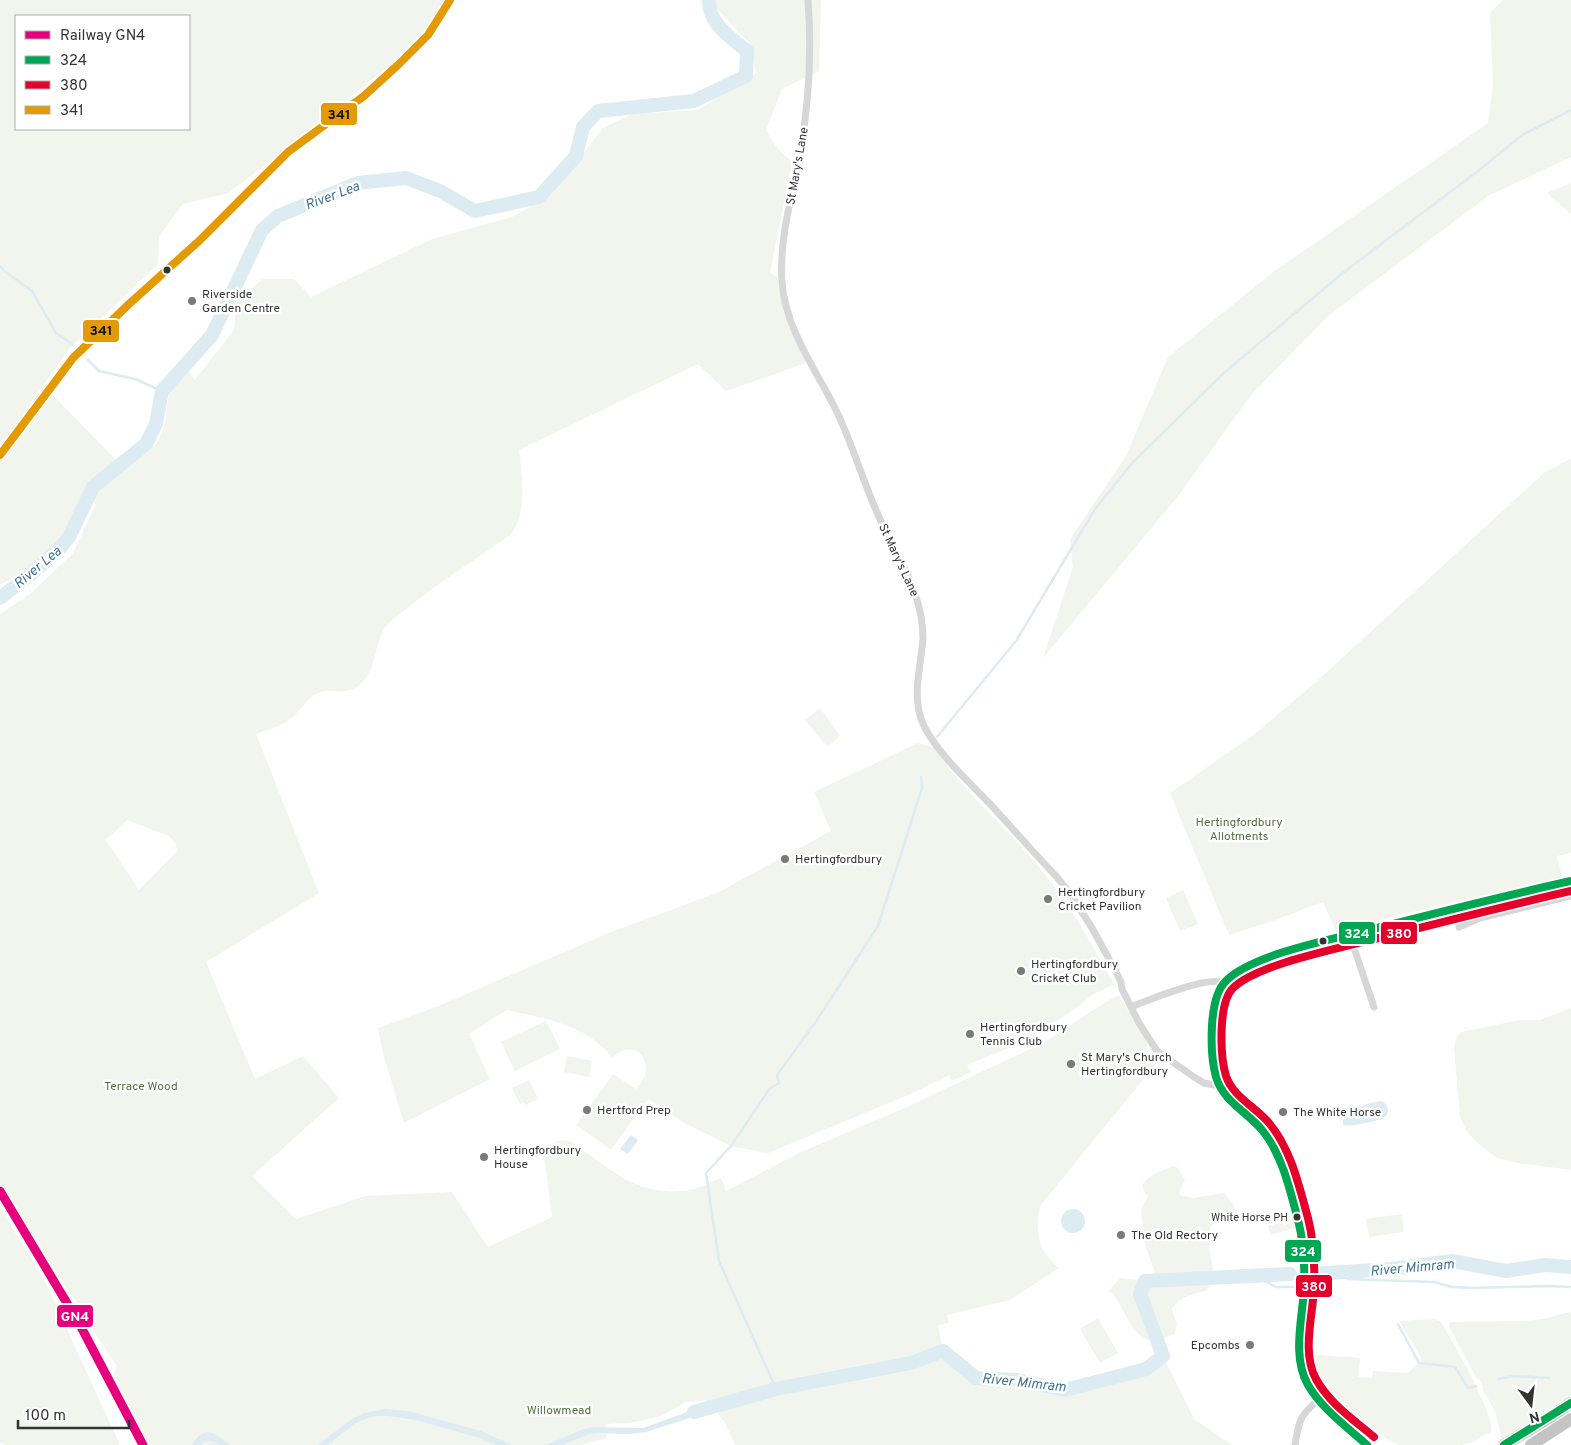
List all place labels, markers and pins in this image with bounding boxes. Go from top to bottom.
unlabelled marker [162,265,172,275]
place label: Riverside Garden Centre [202,287,280,317]
marker: Riverside Garden Centre [186,295,198,307]
place label: Hertingfordbury [795,852,882,868]
marker: Hertingfordbury [779,853,791,865]
place label: Hertingfordbury Cricket Pavilion [1058,885,1145,915]
marker: Hertingfordbury Cricket Pavilion [1042,893,1054,905]
unlabelled marker [1318,936,1328,946]
place label: Hertingfordbury Cricket Club [1031,957,1118,987]
marker: Hertingfordbury Cricket Club [1015,965,1027,977]
place label: Hertingfordbury Tennis Club [980,1020,1067,1050]
marker: Hertingfordbury Tennis Club [964,1028,976,1040]
place label: St Mary's Church Hertingfordbury [1081,1050,1172,1080]
marker: St Mary's Church Hertingfordbury [1065,1058,1077,1070]
place label: Hertford Prep [597,1103,671,1119]
marker: Hertford Prep [581,1104,593,1116]
place label: The White Horse [1293,1105,1381,1121]
marker: The White Horse [1277,1106,1289,1118]
place label: Hertingfordbury House [494,1143,581,1173]
marker: Hertingfordbury House [478,1151,490,1163]
place label: White Horse PH [1211,1211,1288,1225]
marker: White Horse PH [1292,1212,1302,1222]
place label: The Old Rectory [1131,1228,1218,1244]
marker: The Old Rectory [1115,1229,1127,1241]
place label: Epcombs [1191,1338,1240,1354]
marker: Epcombs [1244,1339,1256,1351]

